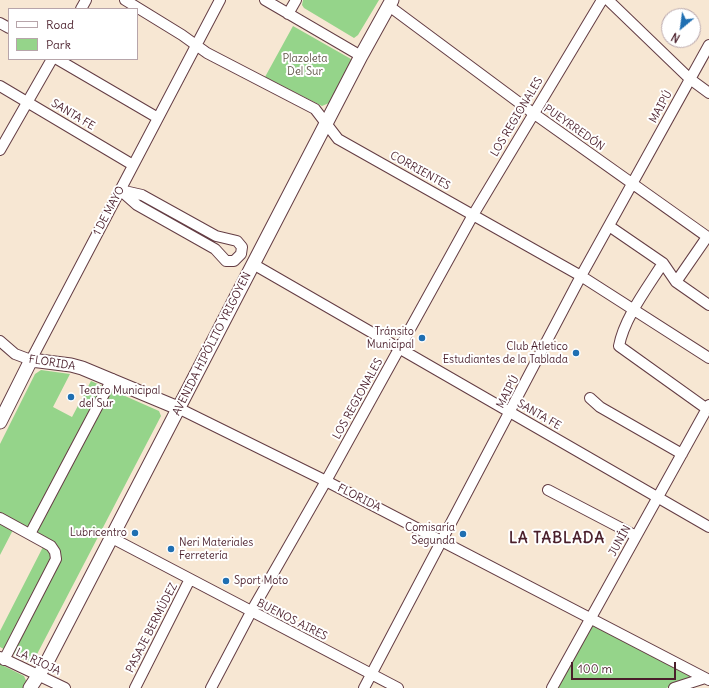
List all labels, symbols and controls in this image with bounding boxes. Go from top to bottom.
legend [8,8,138,60]
north arrow [661,8,701,48]
text: Road [46,17,74,32]
text: N [669,30,682,46]
text: Park [46,37,71,52]
park label: Plazoleta Del Sur [282,52,328,78]
street label: LOS REGIONALES [488,75,546,159]
street label: MAIPÚ [647,89,675,125]
street label: SANTA FE [49,97,97,133]
street label: PUEYRREDÓN [541,102,607,154]
street label: CORRIENTES [388,149,452,193]
street label: 1 DE MAYO [91,184,127,238]
street label: AVENIDA HIPÓLITO YRIGOYEN [170,270,254,418]
place label: Tránsito Municipal [367,325,414,351]
marker: Tránsito Municipal [417,333,427,343]
place label: Club Atletico Estudiantes de la Tablada [443,340,568,366]
marker: Club Atletico Estudiantes de la Tablada [571,348,581,358]
street label: FLORIDA [28,353,76,373]
street label: LOS REGIONALES [330,356,386,442]
street label: MAIPÚ [494,373,522,411]
place label: Teatro Municipal del Sur [79,384,160,410]
marker: Teatro Municipal del Sur [66,392,76,402]
street label: SANTA FE [515,397,563,433]
street label: FLORIDA [335,481,383,515]
place label: Comisaría Segunda [405,521,455,547]
street label: JUNÍN [606,523,634,559]
place label: Lubricentro [70,526,127,540]
marker: Lubricentro [130,528,140,538]
marker: Comisaría Segunda [458,529,468,539]
district label: LA TABLADA [509,530,605,548]
place label: Neri Materiales Ferretería [179,536,253,562]
marker: Neri Materiales Ferretería [166,544,176,554]
place label: Sport Moto [234,574,288,588]
marker: Sport Moto [221,576,231,586]
street label: PASAJE BERMÚDEZ [124,581,180,675]
street label: BUENOS AIRES [255,597,329,643]
street label: LA RIOJA [13,646,63,678]
scale bar [573,654,678,680]
text: 100 m [578,661,612,676]

